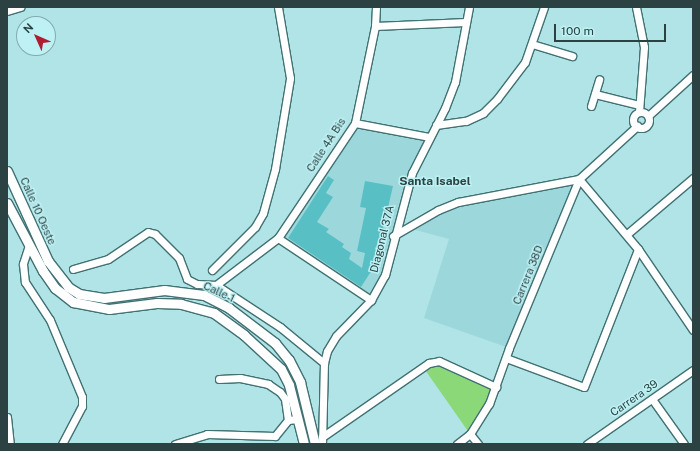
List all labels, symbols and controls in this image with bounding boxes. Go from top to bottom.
north arrow [16,16,56,56]
scale bar [556,16,668,42]
text: N [21,21,36,36]
text: 100 m [561,24,594,38]
street label: Calle 4A Bis [304,116,348,174]
street label: Calle 10 Oeste [17,175,59,247]
district label: Santa Isabel [399,175,471,189]
street label: Diagonal 37A [367,204,397,274]
street label: Carrera 38D [510,243,546,307]
street label: Calle 1 [201,279,237,305]
street label: Carrera 39 [608,377,660,419]

